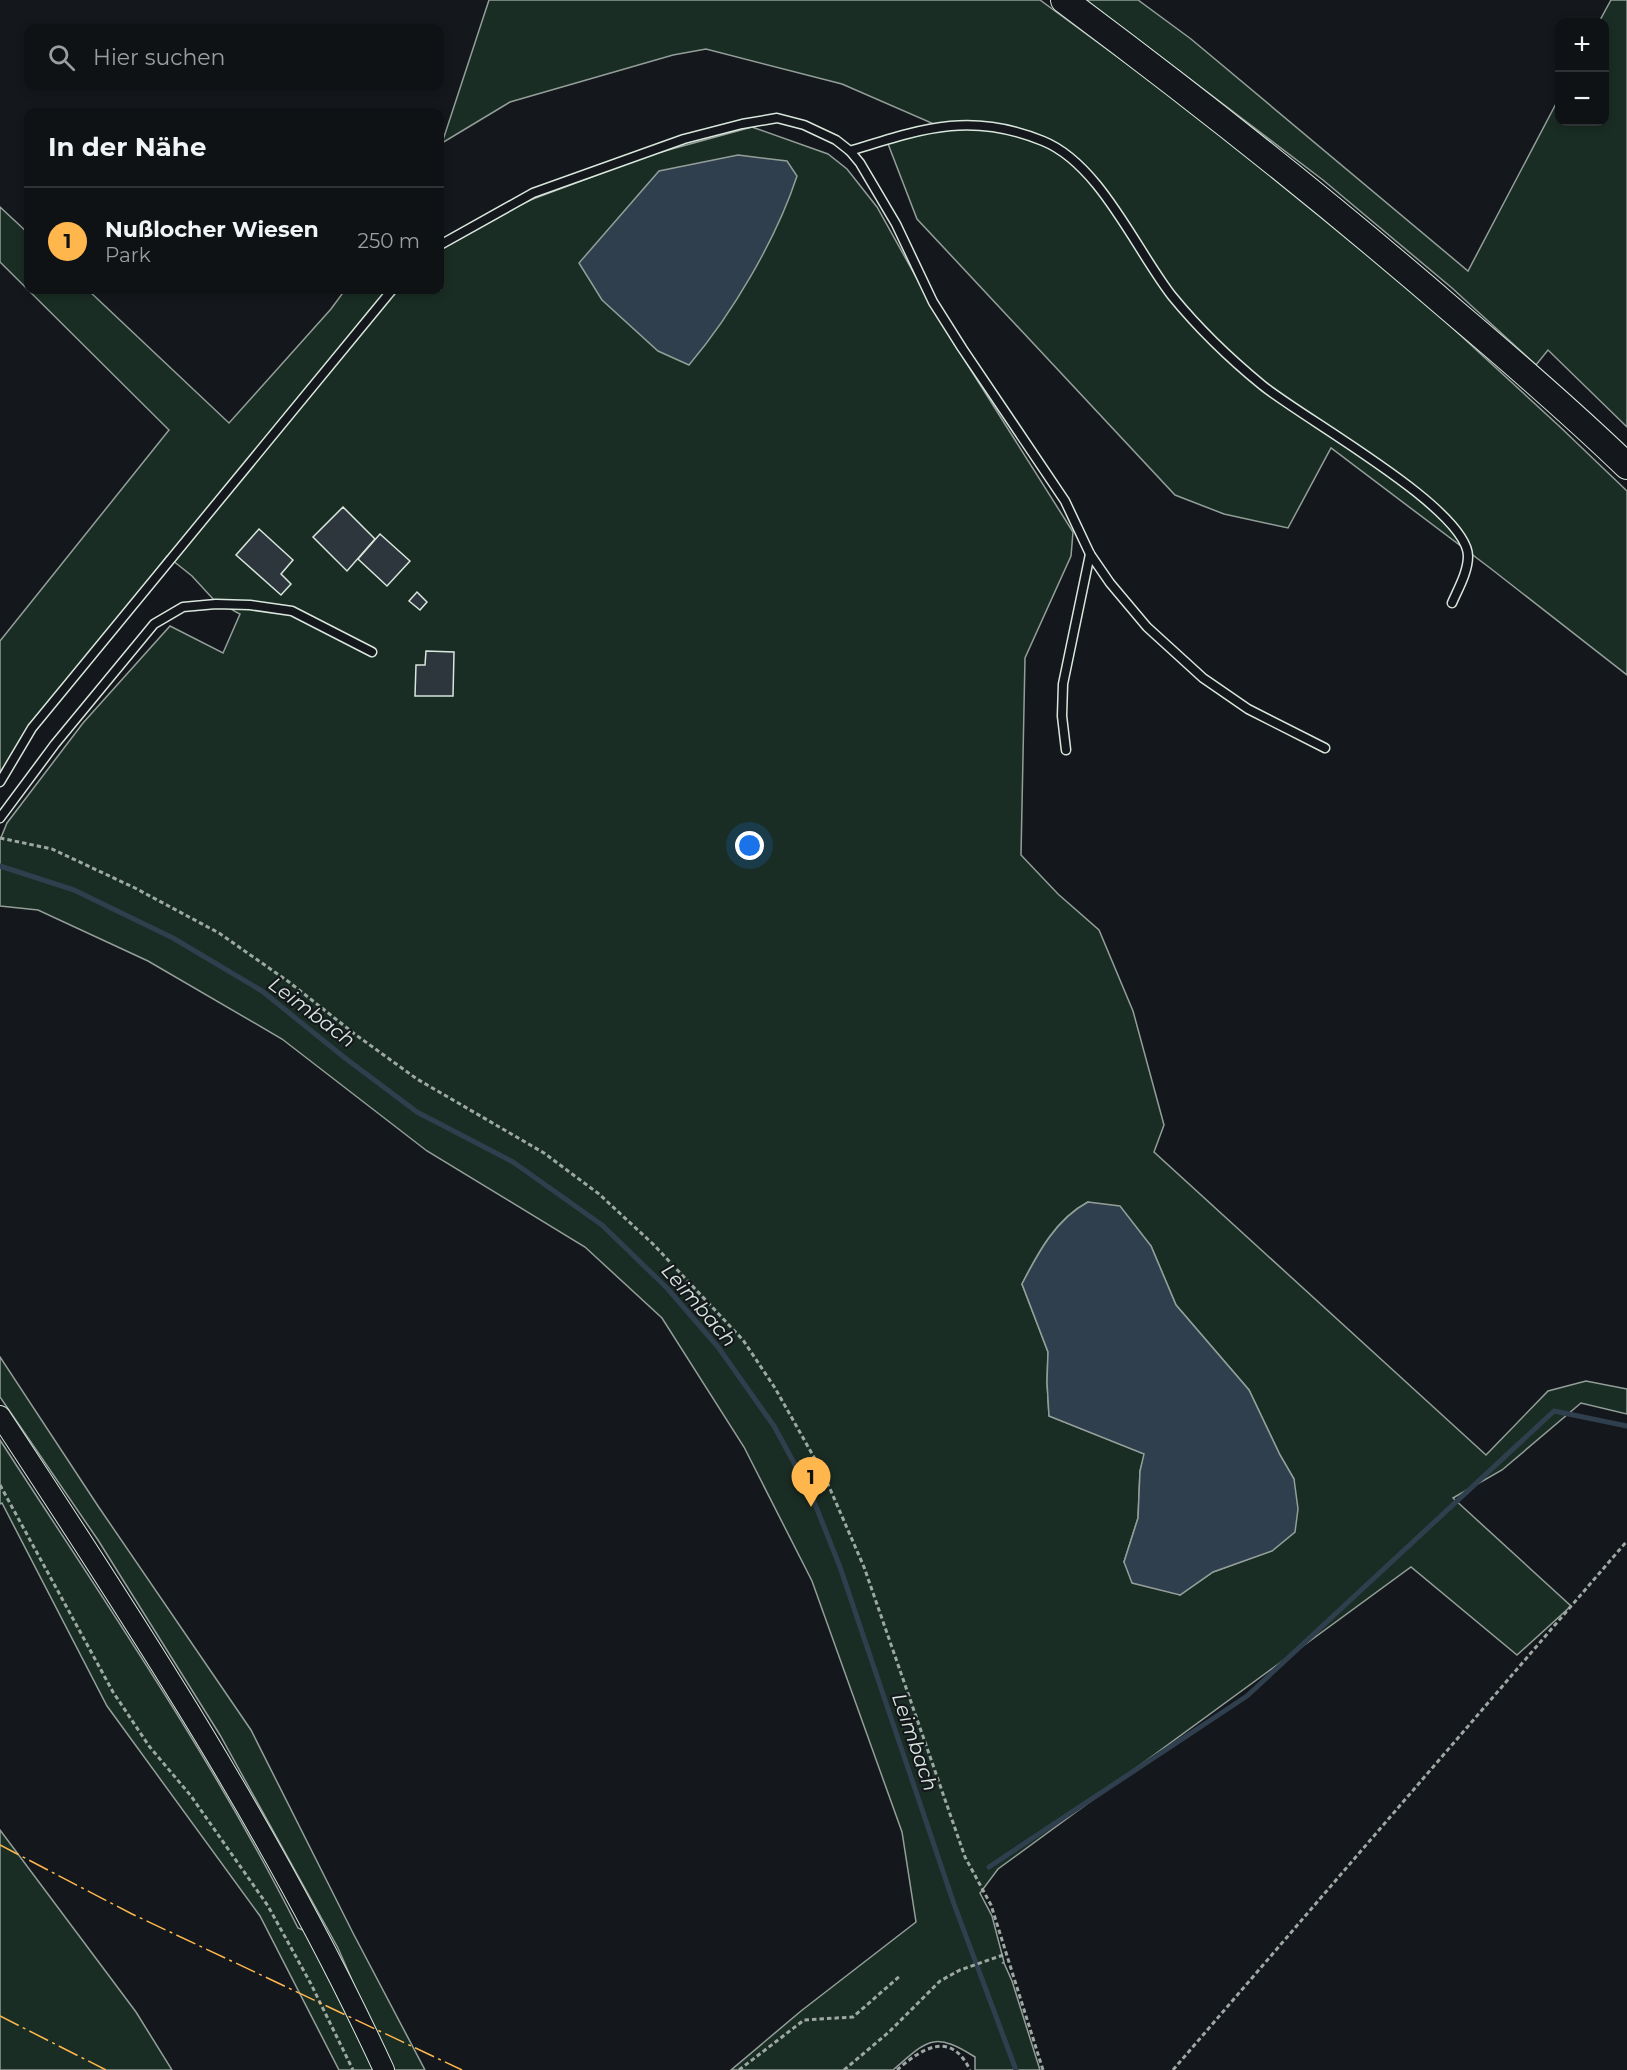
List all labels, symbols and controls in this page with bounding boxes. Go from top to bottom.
map controls [1555,18,1609,126]
button: + [1555,18,1609,72]
search box [24,24,444,90]
icon: search [45,41,78,74]
text: Hier suchen [93,44,225,71]
button: − [1555,72,1609,126]
text: In der Nähe [48,131,206,163]
text: Nußlocher Wiesen [105,216,319,243]
text: 1 [64,229,71,253]
text: 250 m [358,229,420,253]
text: Park [105,243,151,267]
your location [735,831,764,860]
water label: Leimbach [264,972,360,1052]
water label: Leimbach [656,1259,742,1351]
pin: 1 [792,1458,830,1507]
water label: Leimbach [887,1690,943,1794]

